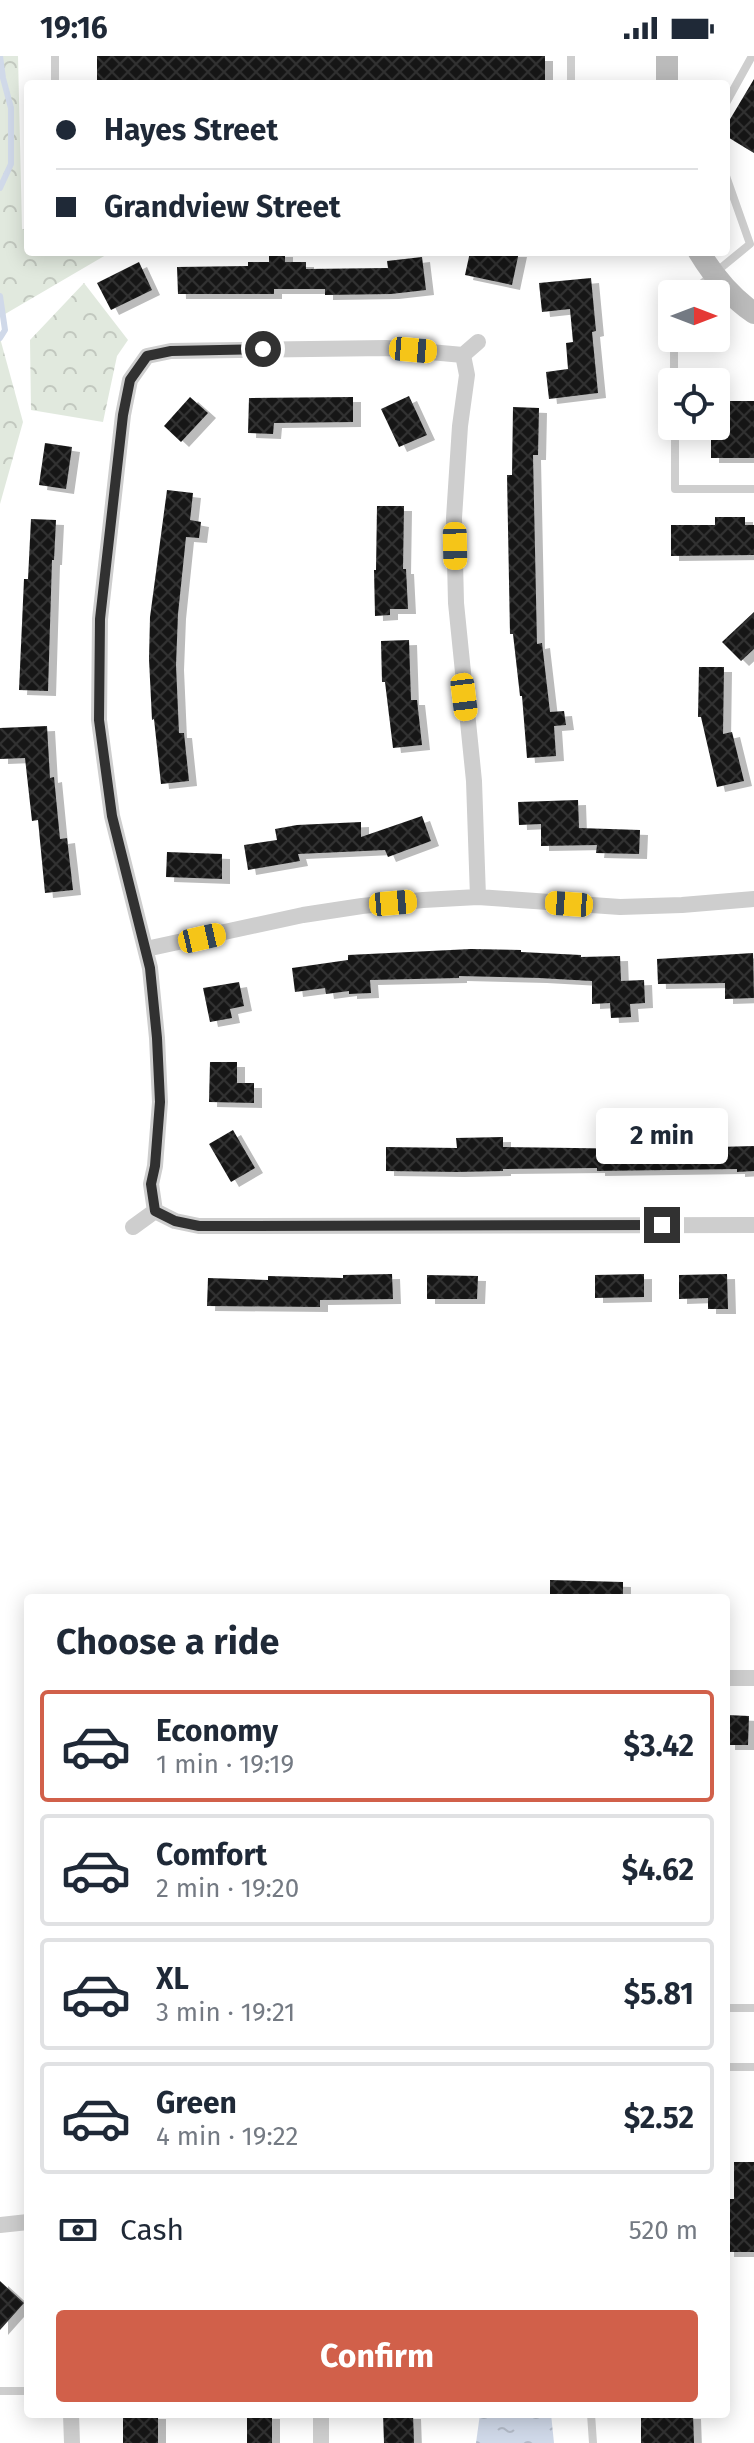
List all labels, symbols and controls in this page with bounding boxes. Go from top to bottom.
text: 19:16 [40,10,108,46]
text: Hayes Street [104,112,278,148]
text: Grandview Street [104,189,341,225]
north arrow [658,280,730,352]
map controls [658,280,730,440]
route start [245,331,281,367]
car [388,336,438,364]
button: locate [658,368,730,440]
car [443,522,467,570]
car [449,672,479,722]
car [368,889,418,917]
car [544,890,594,918]
car [176,921,228,955]
callout: 2 min [596,1109,728,1165]
text: 2 min [630,1120,694,1151]
route end [644,1207,680,1243]
text: Choose a ride [56,1620,279,1664]
icon: car [60,1710,132,1782]
text: Economy [156,1713,278,1749]
text: $3.42 [624,1728,694,1764]
text: 1 min · 19:19 [156,1749,294,1780]
icon: car [60,1834,132,1906]
text: Comfort [156,1837,267,1873]
text: $4.62 [622,1852,694,1888]
text: 2 min · 19:20 [156,1873,299,1904]
icon: car [60,1958,132,2030]
text: XL [156,1961,189,1997]
text: $5.81 [624,1976,694,2012]
text: 3 min · 19:21 [156,1997,295,2028]
icon: car [60,2082,132,2154]
text: Green [156,2085,237,2121]
text: $2.52 [624,2100,694,2136]
text: 4 min · 19:22 [156,2121,298,2152]
icon: cash [56,2208,100,2252]
text: Cash [120,2212,184,2248]
text: 520 m [629,2215,698,2246]
button: Confirm [56,2310,698,2402]

